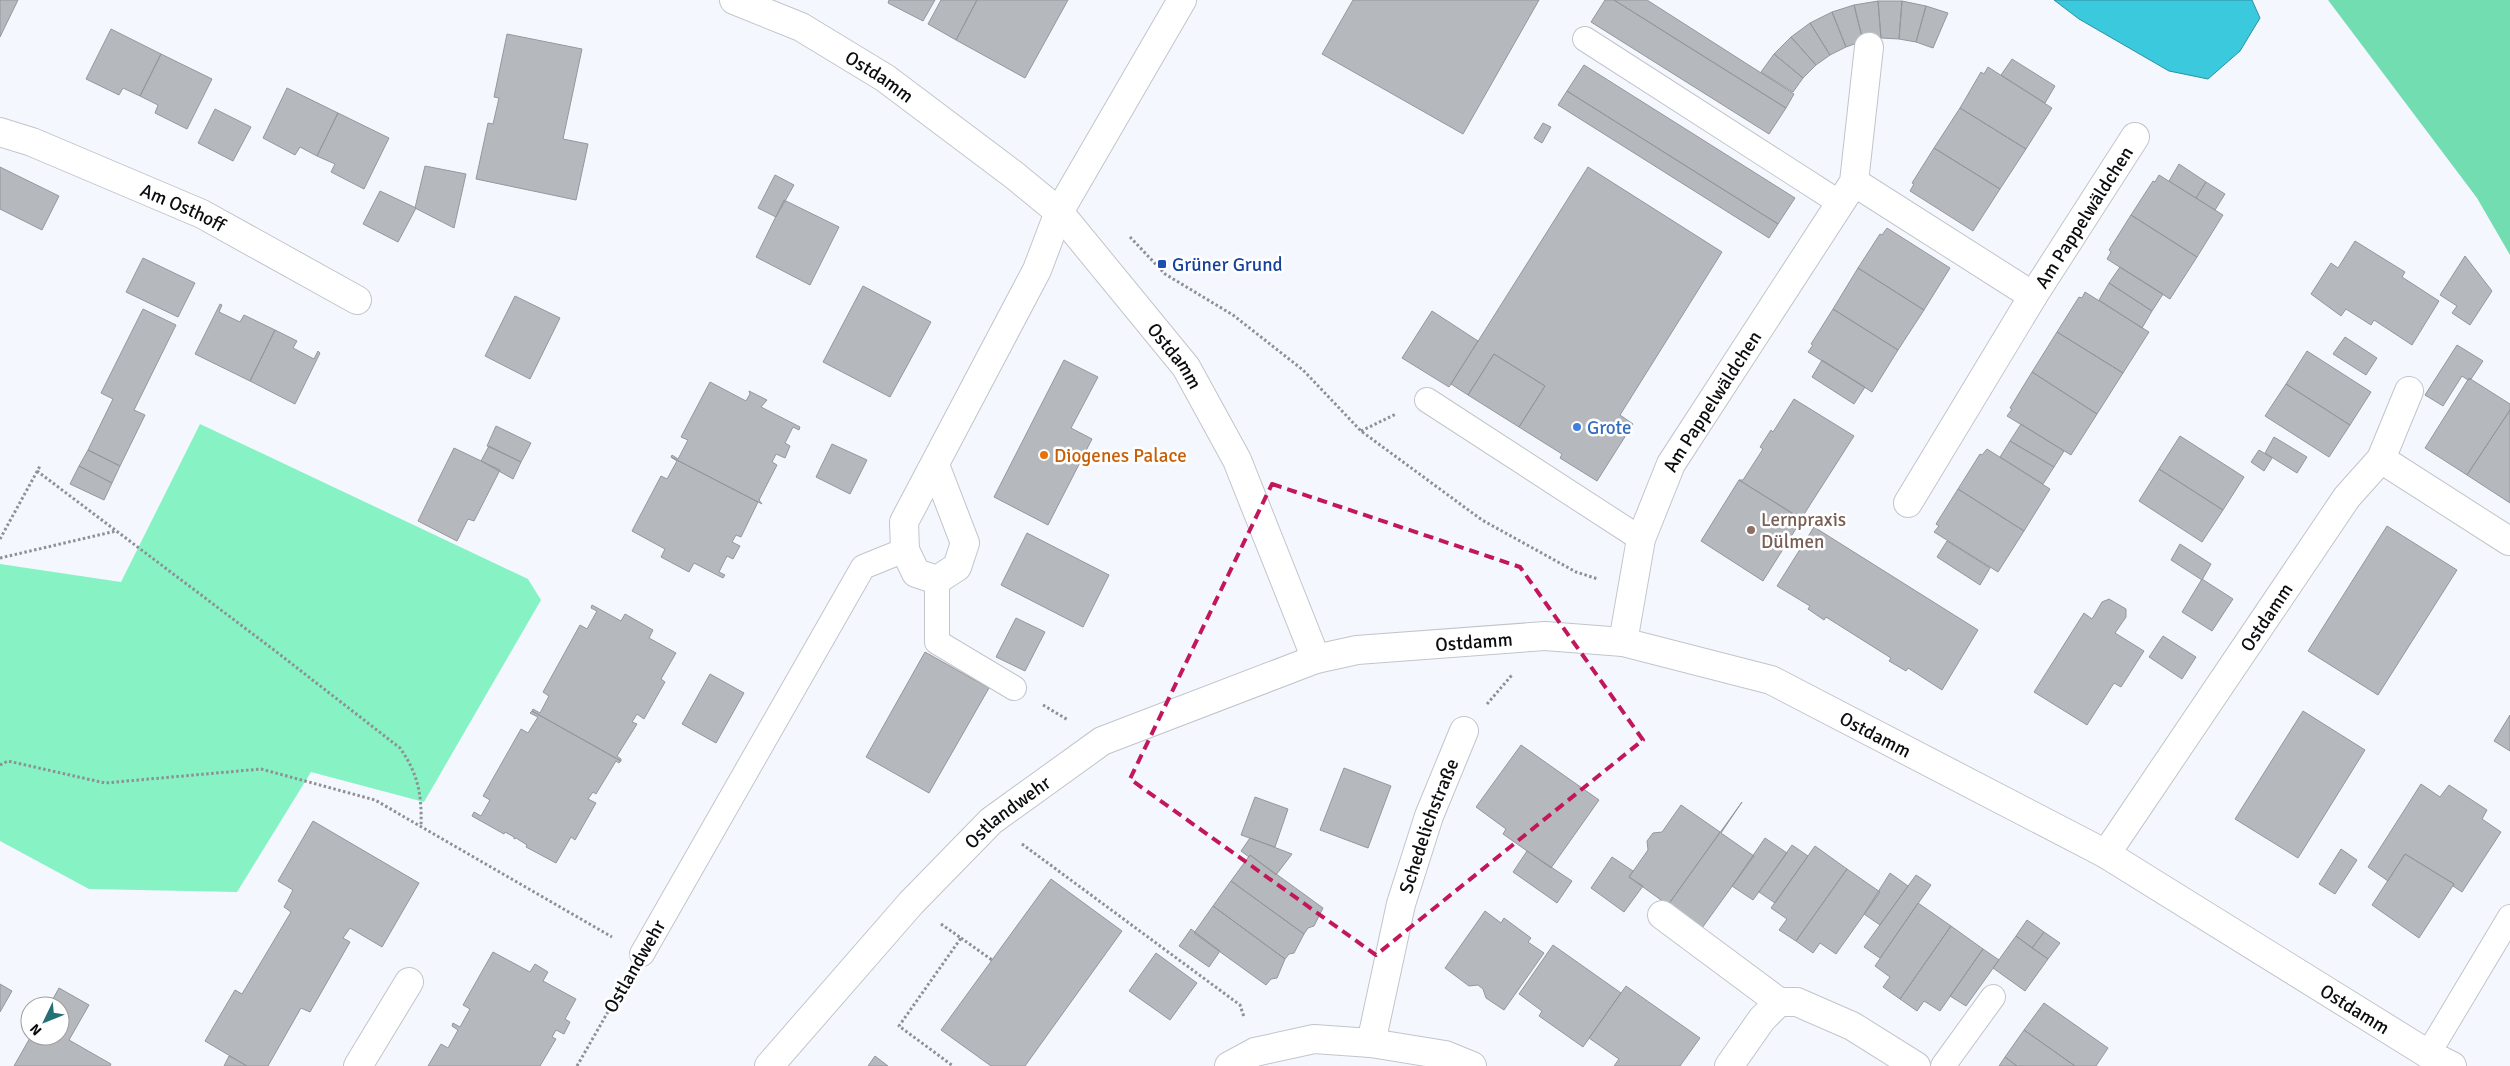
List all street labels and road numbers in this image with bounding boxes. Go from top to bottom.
street label: Ostdamm [840,46,918,108]
street label: Am Pappelwäldchen [2030,142,2139,293]
street label: Am Osthoff [137,178,230,238]
street label: Ostdamm [1142,318,1207,394]
street label: Am Pappelwäldchen [1658,327,1767,476]
street label: Ostdamm [2235,579,2298,656]
street label: Ostdamm [1435,627,1514,657]
street label: Ostdamm [1835,707,1915,764]
street label: Schedelichstraße [1394,755,1464,897]
street label: Ostlandwehr [960,771,1055,854]
street label: Ostlandwehr [599,916,671,1017]
street label: Ostdamm [2315,979,2394,1040]

